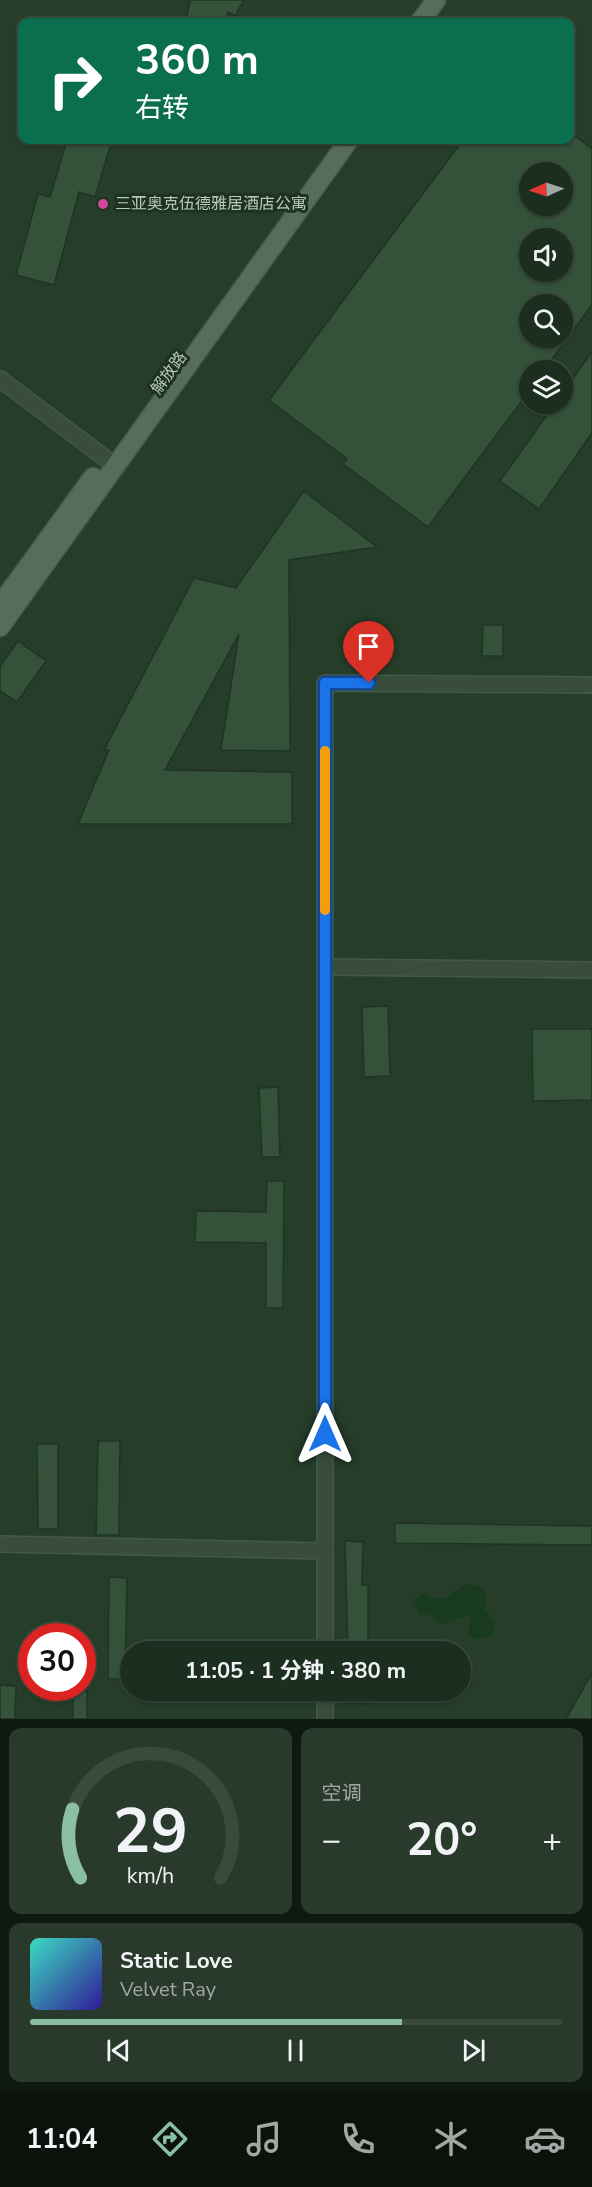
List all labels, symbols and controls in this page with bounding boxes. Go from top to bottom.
text: 360 m [135,32,259,89]
icon: right [36,42,114,120]
text: 右转 [135,90,189,127]
north arrow [519,162,573,216]
map controls [519,162,573,414]
place label: 三亚奥克伍德雅居酒店公寓 [115,193,307,215]
marker: 三亚奥克伍德雅居酒店公寓 [96,197,110,211]
button: sound [519,228,573,282]
button: search [519,294,573,348]
street label: 解放路 [146,347,192,399]
button: layers [519,360,573,414]
pin [343,621,394,683]
icon: arrive [352,630,385,663]
position arrow [293,1402,357,1466]
speed limit sign: 30 [18,1623,96,1701]
text: 11:05 · 1 分钟 · 380 m [185,1656,406,1686]
text: 空调 [322,1780,362,1807]
text: 29 [113,1789,188,1874]
text: 20° [406,1810,477,1871]
text: − [322,1818,341,1863]
text: + [542,1818,562,1863]
text: km/h [127,1861,174,1891]
text: Static Love [120,1946,233,1976]
text: Velvet Ray [120,1976,216,2003]
icon: previous [102,2034,135,2067]
icon: pause [279,2034,312,2067]
icon: next [457,2034,490,2067]
icon: directions [149,2118,191,2160]
icon: music [243,2118,285,2160]
icon: phone [337,2118,379,2160]
icon: climate [430,2118,472,2160]
icon: car [524,2118,566,2160]
text: 11:04 [26,2121,97,2158]

